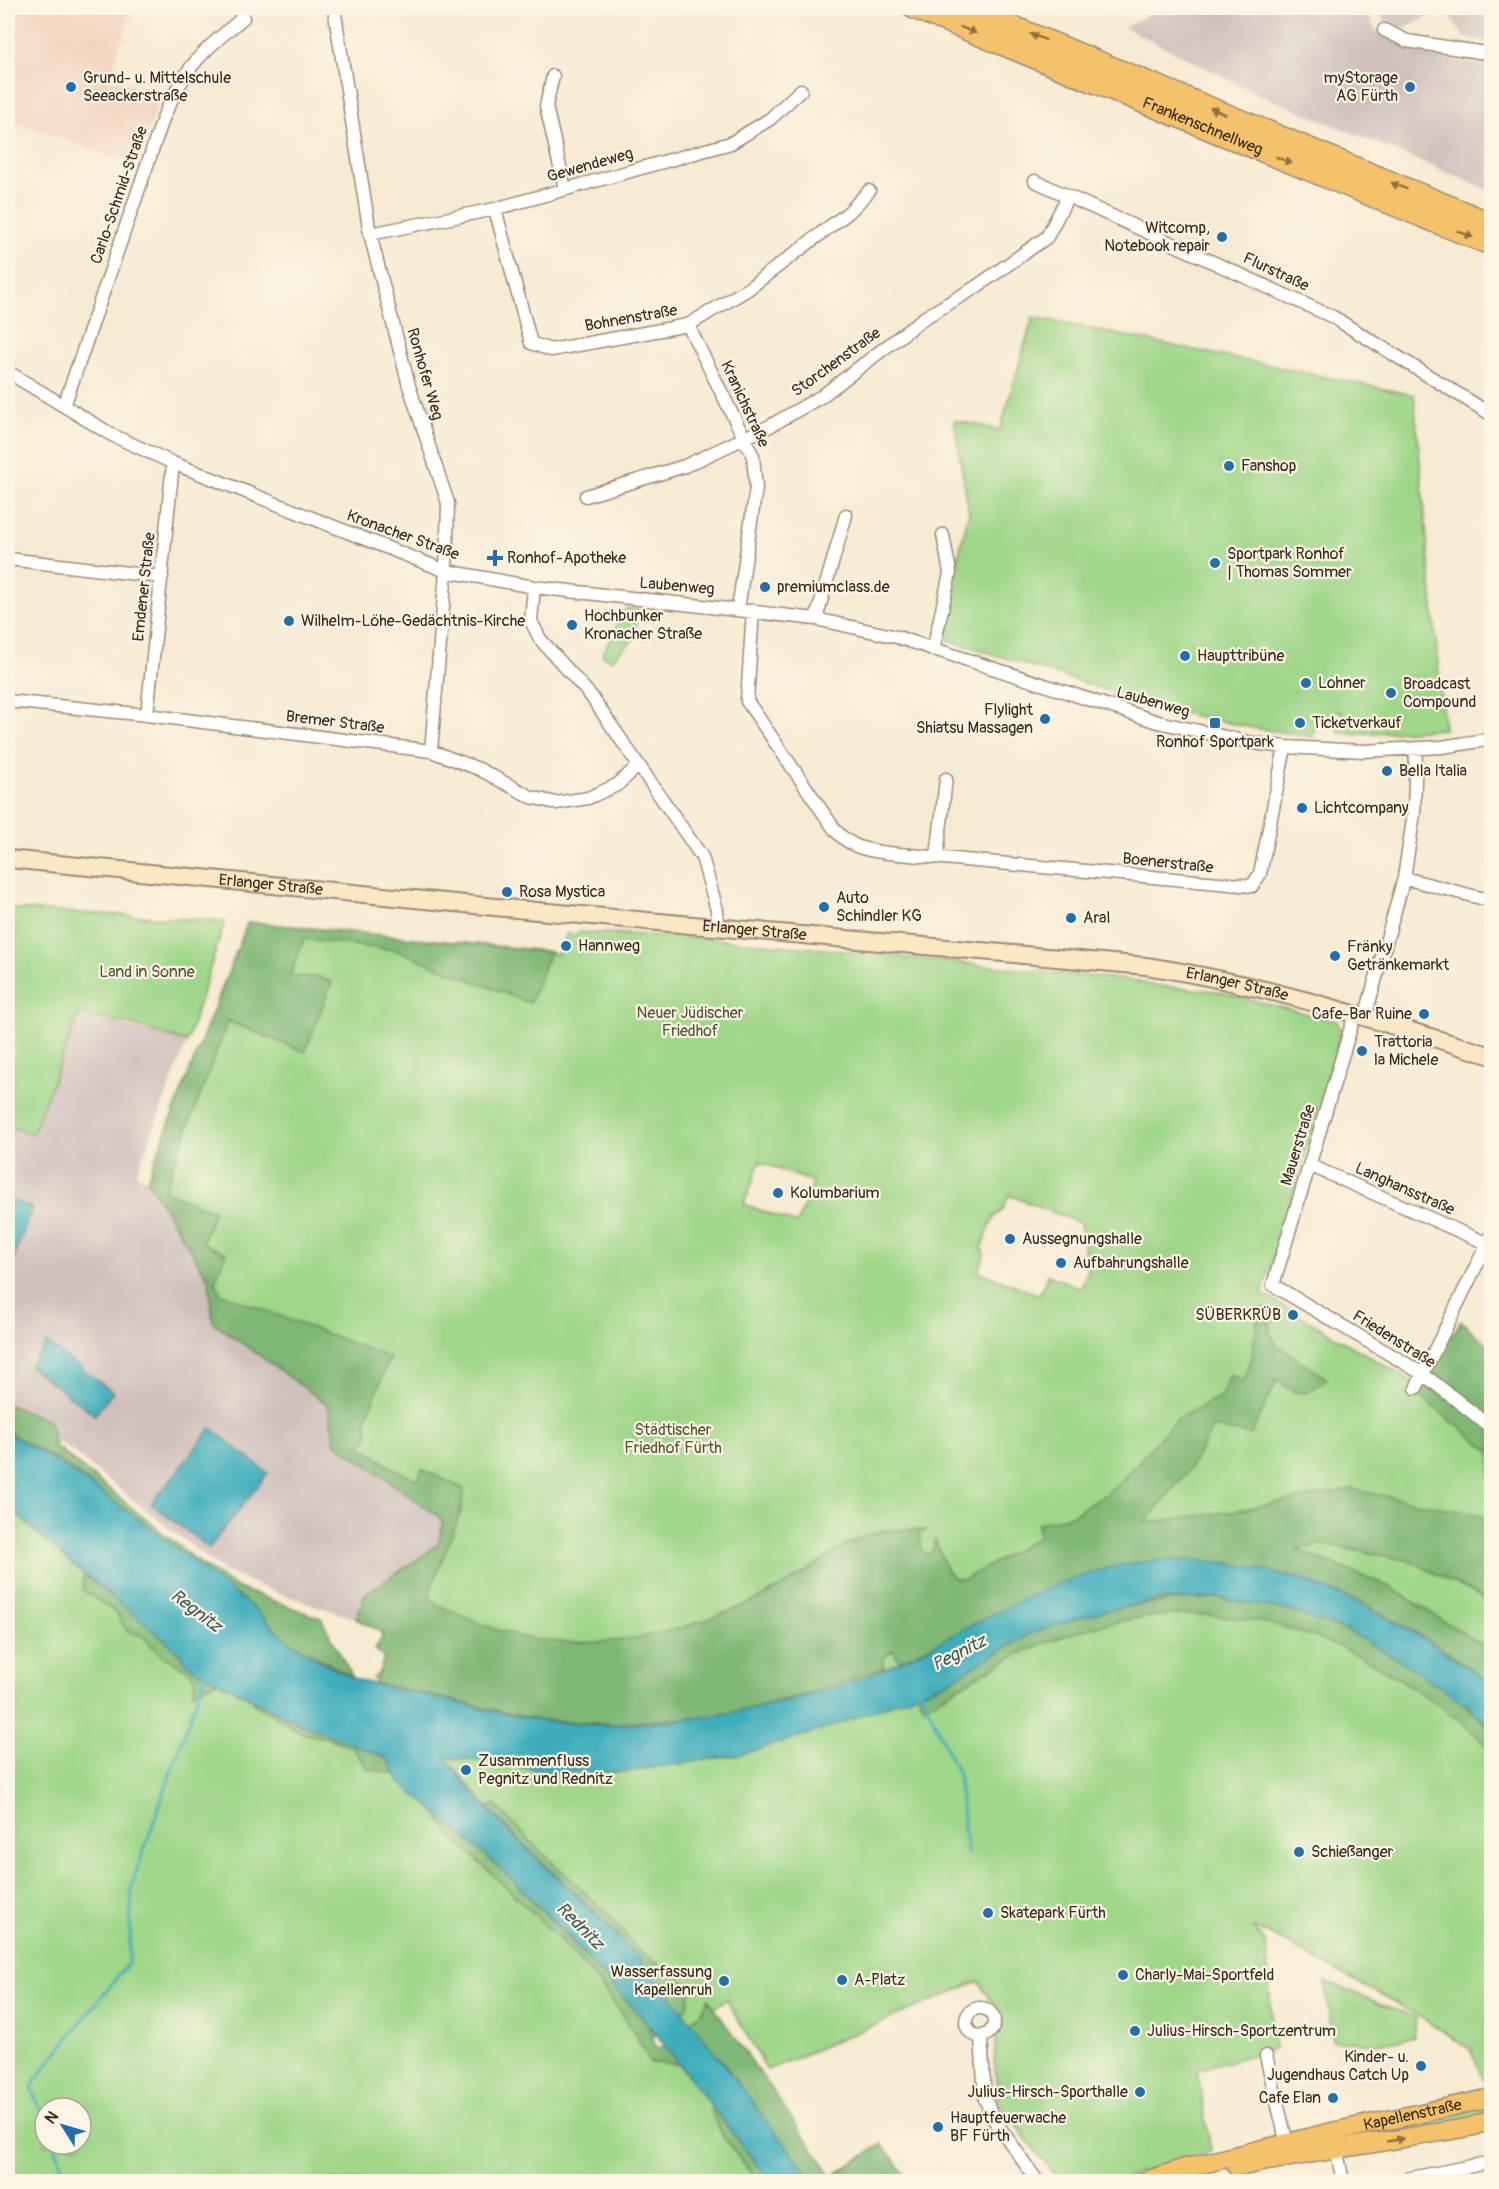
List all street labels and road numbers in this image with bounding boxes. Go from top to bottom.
street label: Frankenschnellweg [1139,93,1266,160]
street label: Carlo-Schmid-Straße [86,123,152,267]
street label: Gewendeweg [545,143,635,187]
street label: Flurstraße [1240,248,1312,296]
street label: Bohnenstraße [583,300,679,336]
street label: Storchenstraße [787,323,885,401]
street label: Ronhofer Weg [402,326,448,422]
street label: Kranichstraße [716,358,774,451]
street label: Kronacher Straße [344,505,462,565]
street label: Emdener Straße [128,531,160,643]
street label: Laubenweg [639,573,715,599]
street label: Laubenweg [1114,682,1192,722]
street label: Bremer Straße [285,706,385,738]
street label: Boenerstraße [1122,848,1215,878]
street label: Erlanger Straße [218,870,324,900]
street label: Erlanger Straße [702,916,808,945]
street label: Erlanger Straße [1184,963,1291,1006]
street label: Mauerstraße [1276,1102,1320,1188]
street label: Langhansstraße [1352,1158,1458,1220]
street label: Friedenstraße [1349,1306,1439,1372]
street label: Kapellenstraße [1362,2095,1464,2135]

